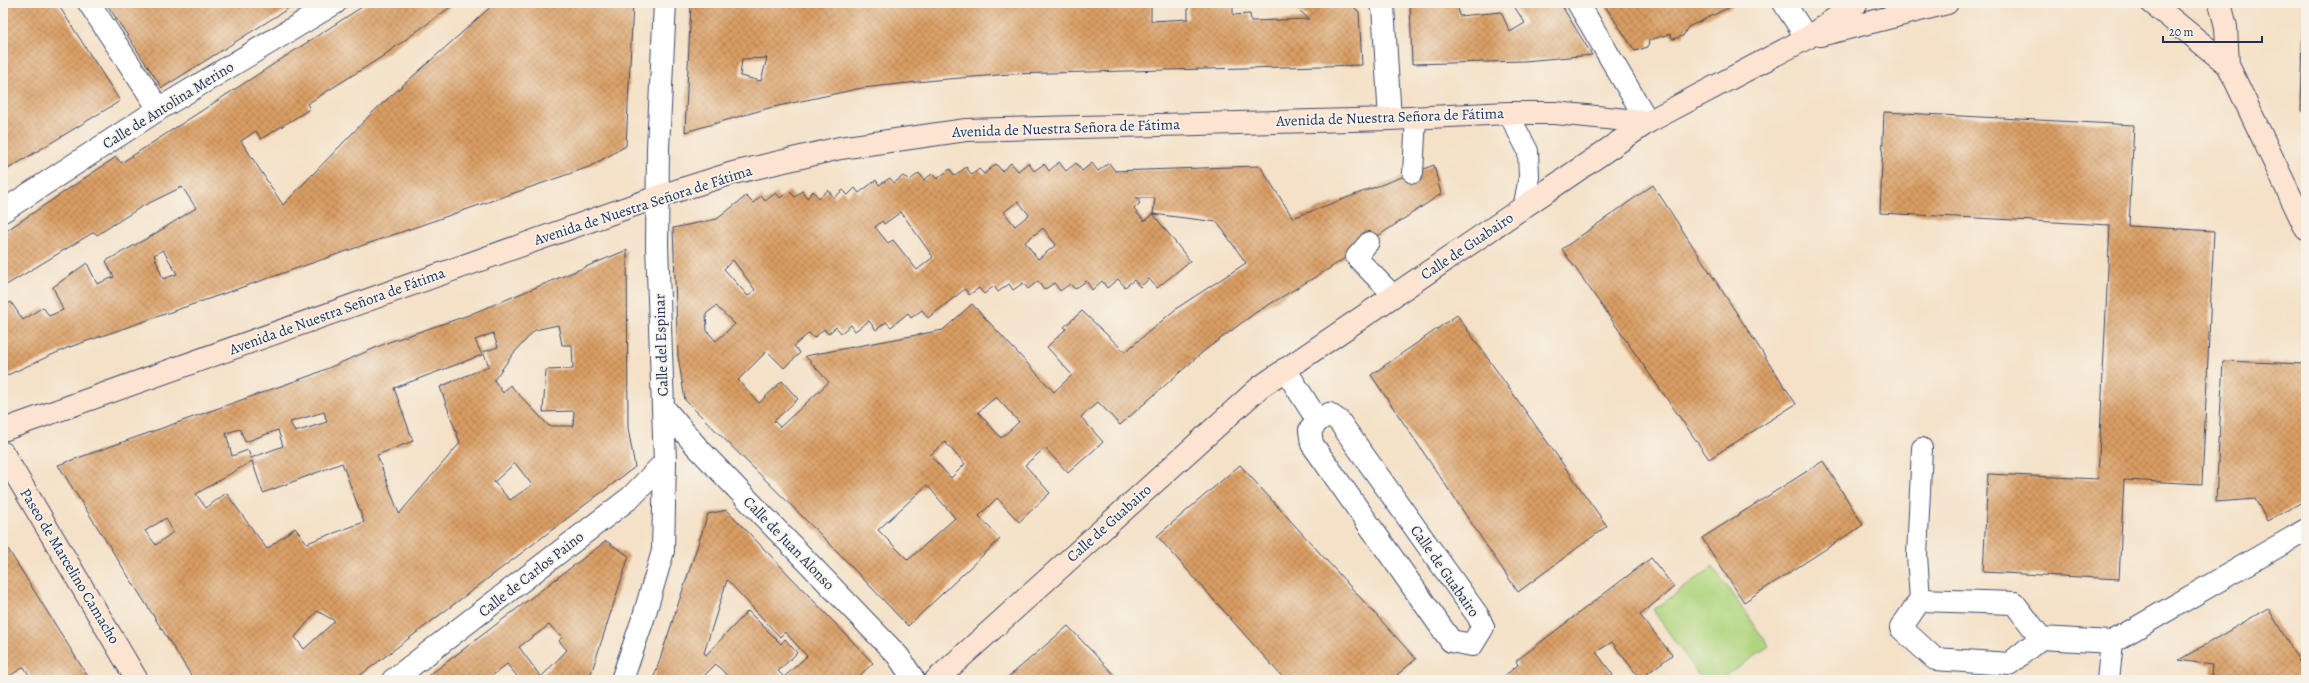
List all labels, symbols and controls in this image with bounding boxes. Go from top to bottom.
scale bar [2163,18,2262,44]
text: 20 m [2169,24,2193,40]
street label: Calle de Antolina Merino [99,56,237,154]
street label: Avenida de Nuestra Señora de Fátima [1275,103,1504,131]
street label: Avenida de Nuestra Señora de Fátima [951,114,1180,142]
street label: Avenida de Nuestra Señora de Fátima [530,160,755,250]
street label: Calle de Guabairo [1417,208,1517,284]
street label: Avenida de Nuestra Señora de Fátima [225,263,448,360]
street label: Calle del Espinar [649,293,673,397]
street label: Calle de Guabairo [1062,479,1156,567]
street label: Paseo de Marcelino Camacho [16,485,124,647]
street label: Calle de Juan Alonso [739,492,839,594]
street label: Calle de Guabairo [1406,521,1484,621]
street label: Calle de Carlos Paino [474,527,588,621]

